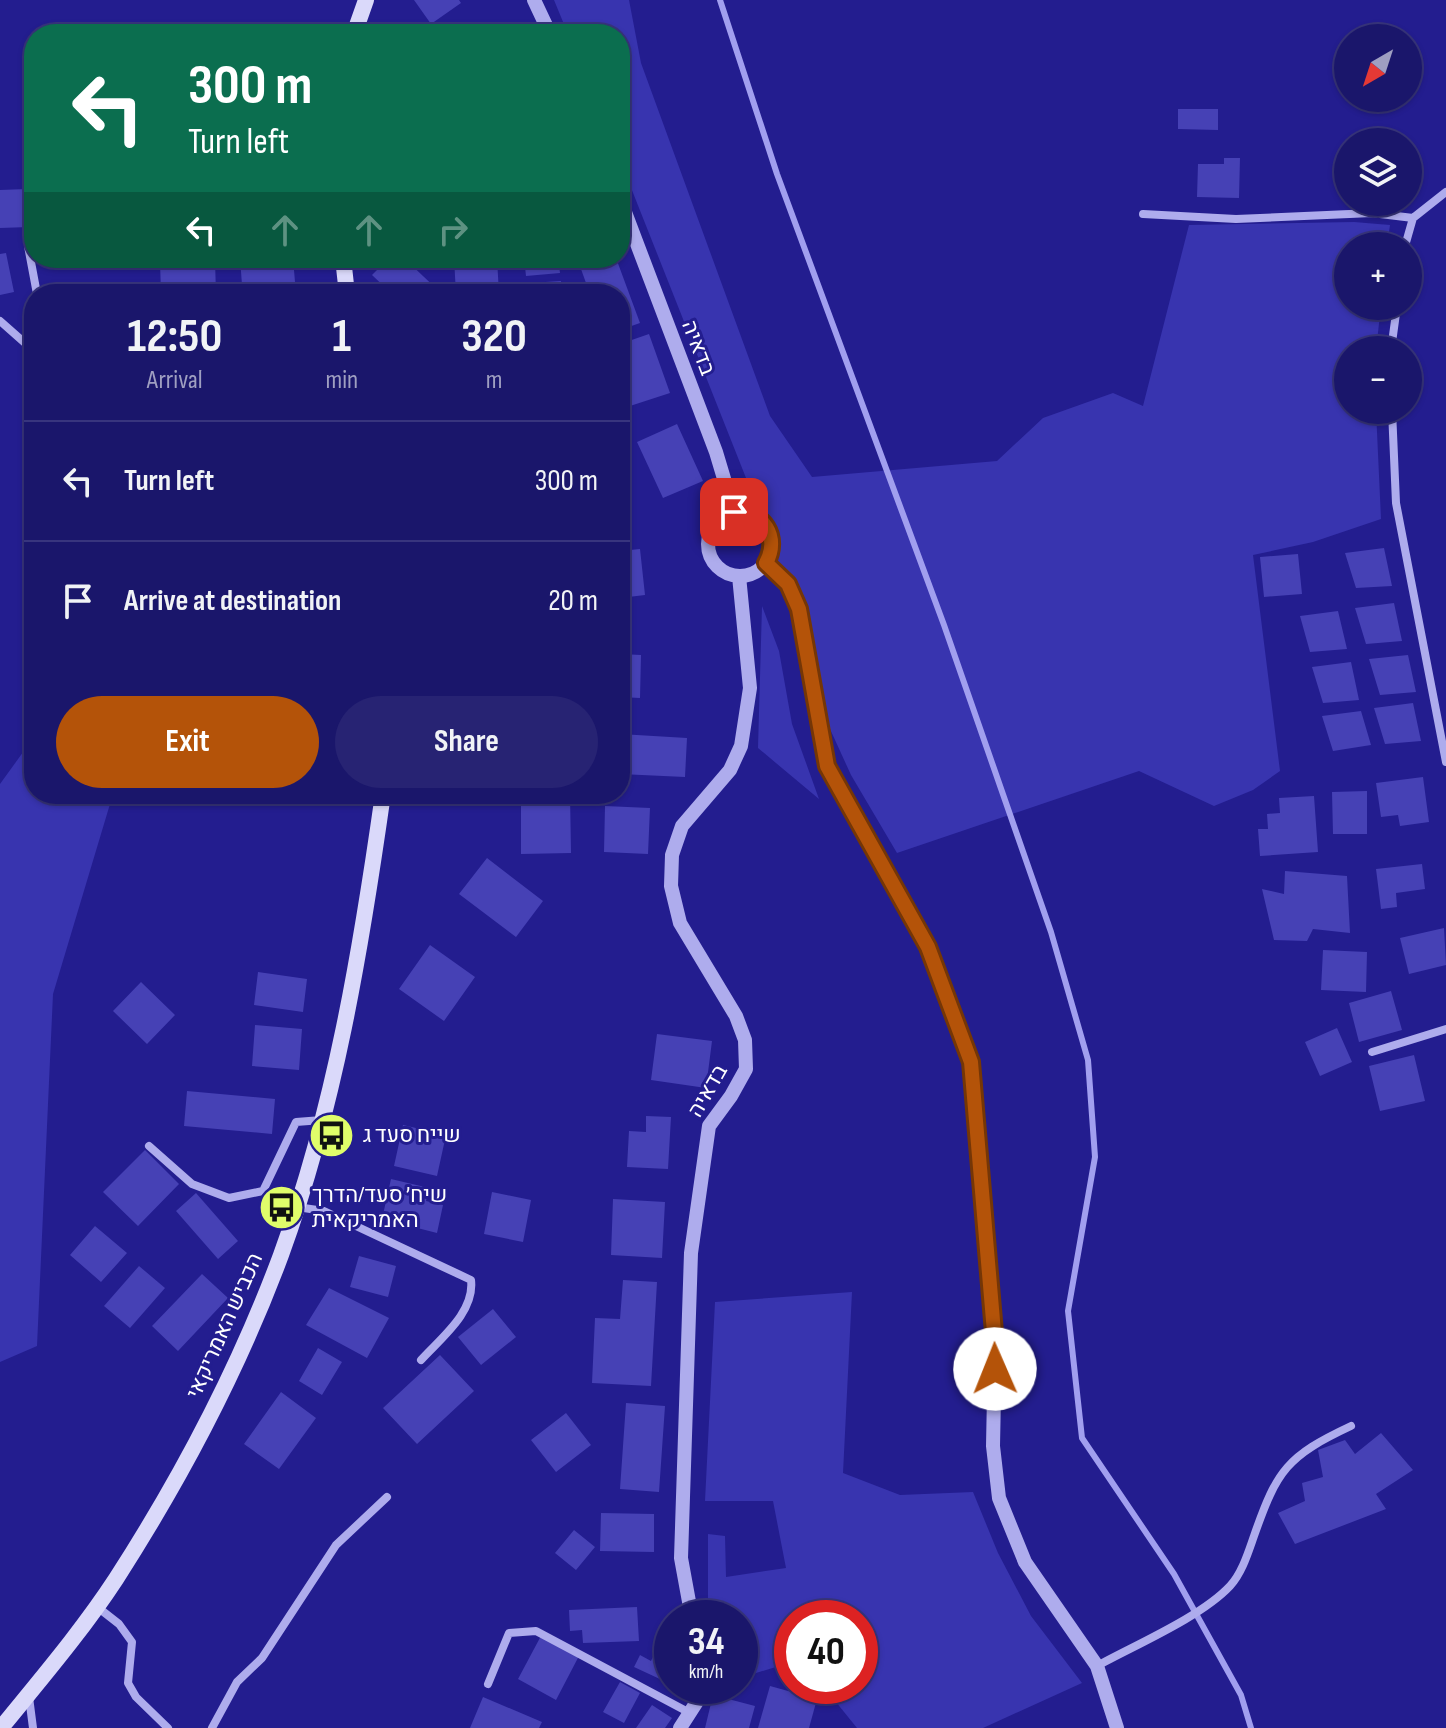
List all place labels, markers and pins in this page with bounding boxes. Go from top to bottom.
pin [700,478,768,546]
bus stop icon: שייח סעד ג [308,1111,356,1159]
place label: שייח סעד ג [363,1122,461,1149]
place label: שיח׳ סעד/הדרך האמריקאית [312,1182,447,1234]
bus stop icon: שיח׳ סעד/הדרך האמריקאית [257,1184,305,1232]

